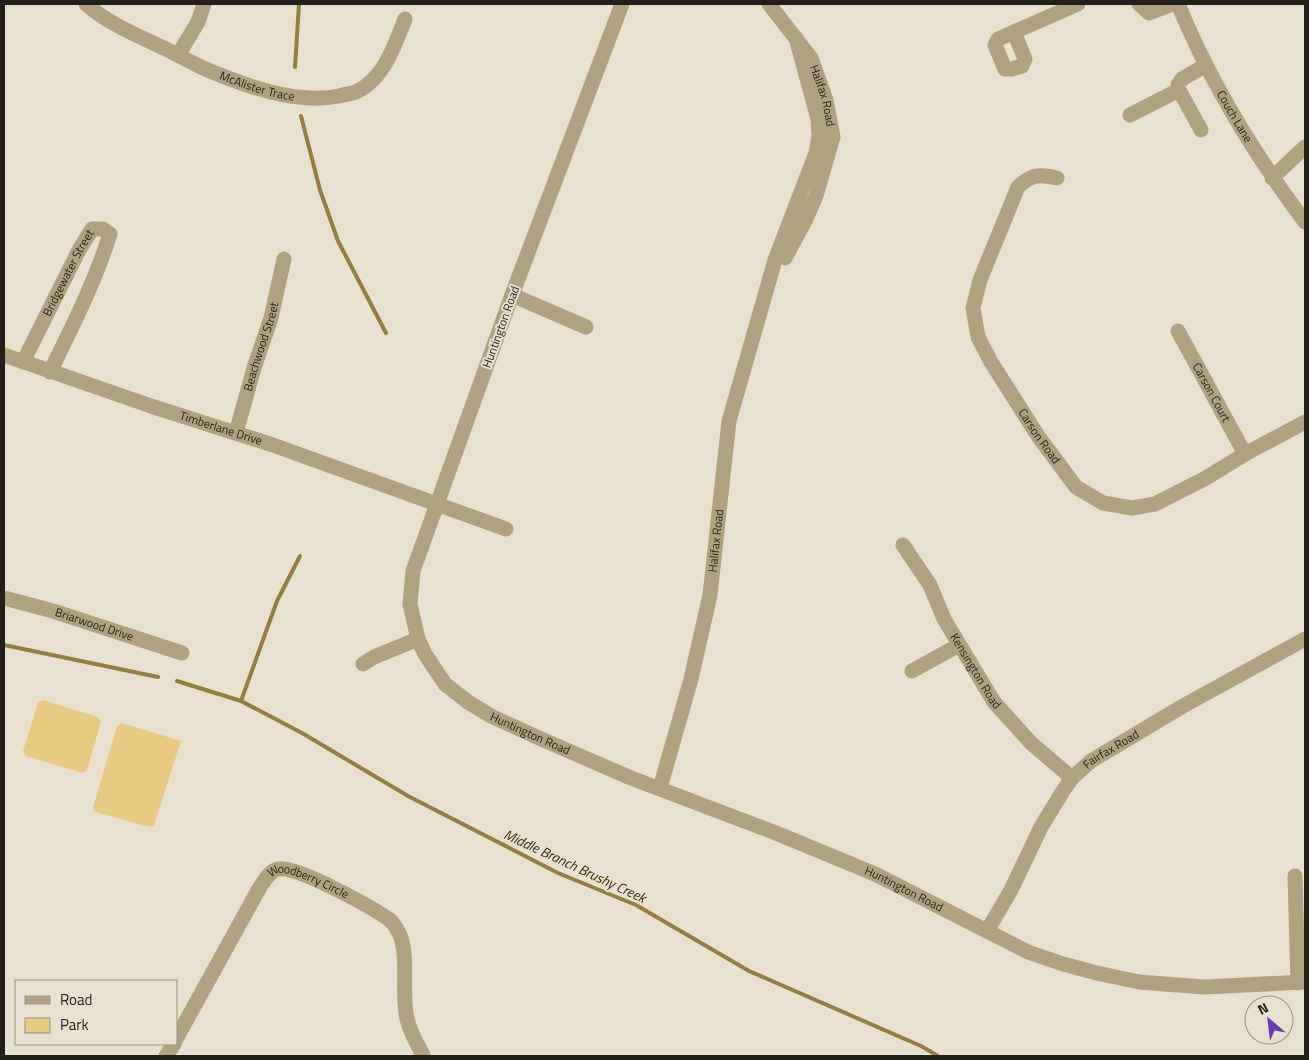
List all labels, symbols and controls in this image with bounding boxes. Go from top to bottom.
street label: Halifax Road [805,62,841,128]
street label: McAlister Trace [217,66,296,106]
street label: Couch Lane [1212,87,1258,146]
street label: Bridgewater Street [37,225,99,319]
street label: Huntington Road [477,283,524,370]
street label: Beachwood Street [238,299,283,393]
street label: Carson Court [1188,359,1236,426]
street label: Carson Road [1014,405,1066,468]
street label: Timberlane Drive [177,406,265,450]
street label: Halifax Road [703,508,728,573]
street label: Briarwood Drive [53,602,136,646]
street label: Kensington Road [946,629,1006,713]
street label: Huntington Road [487,707,573,759]
street label: Fairfax Road [1078,724,1143,773]
water label: Middle Branch Brushy Creek [501,823,651,908]
street label: Woodberry Circle [263,859,353,903]
street label: Huntington Road [862,861,947,916]
legend [15,980,178,1045]
text: Road [60,988,92,1011]
north arrow [1244,995,1294,1045]
text: N [1253,997,1272,1020]
text: Park [60,1013,89,1036]

